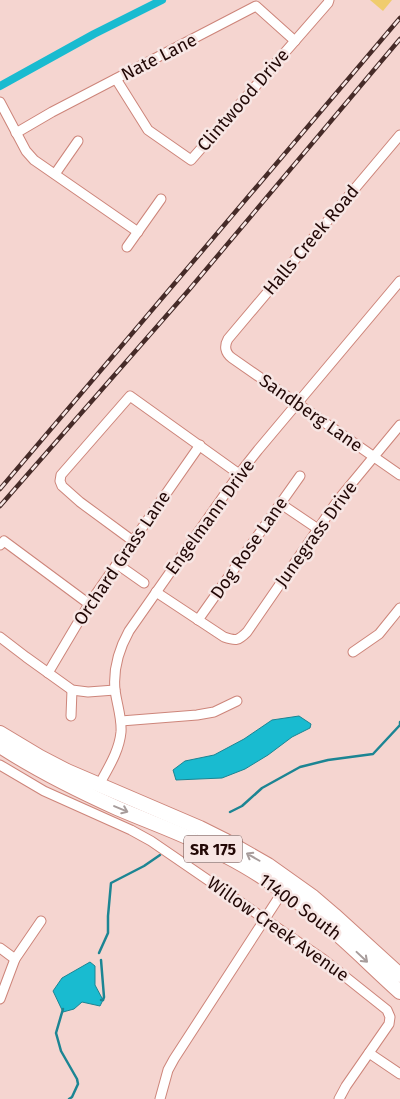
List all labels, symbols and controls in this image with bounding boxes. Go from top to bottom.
street label: Nate Lane [118,29,200,85]
street label: Clintwood Drive [192,44,294,156]
street label: Halls Creek Road [259,180,363,300]
street label: Sandberg Lane [255,369,367,457]
street label: Engelmann Drive [161,455,259,579]
street label: Junegrass Drive [270,477,362,591]
street label: Orchard Grass Lane [69,487,175,629]
street label: Dog Rose Lane [206,493,292,603]
one-way arrow [113,805,128,815]
road number: SR 175 [184,836,242,862]
one-way arrow [246,852,261,862]
street label: 11400 South [254,869,346,945]
street label: Willow Creek Avenue [203,872,353,986]
one-way arrow [355,951,368,963]

